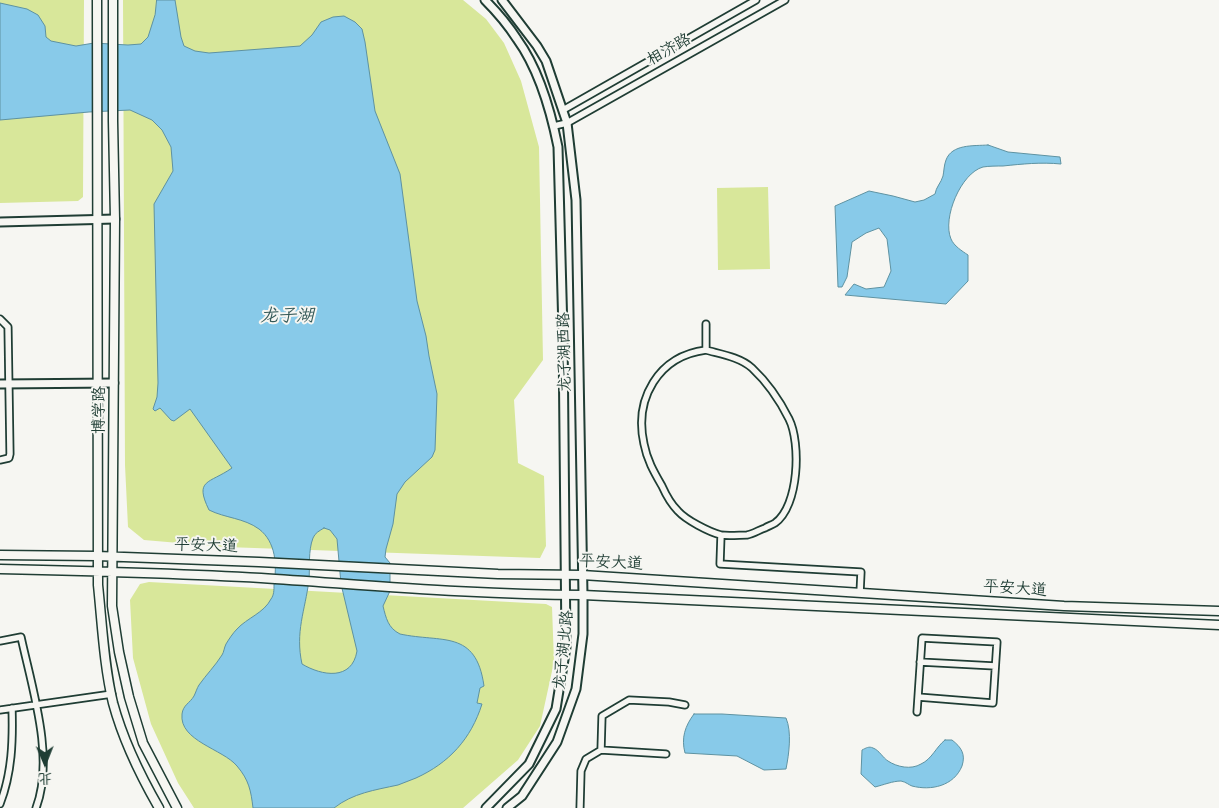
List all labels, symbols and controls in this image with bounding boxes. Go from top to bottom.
street label: 相济路 [643,30,695,70]
water label: 龙子湖 [260,305,314,327]
street label: 龙子湖西路 [555,312,575,392]
street label: 博学路 [90,386,110,434]
street label: 平安大道 [174,535,238,557]
street label: 平安大道 [579,552,643,574]
street label: 平安大道 [982,577,1048,601]
street label: 龙子湖北路 [550,609,578,691]
north arrow [20,738,70,788]
text: 北 [38,770,52,787]

